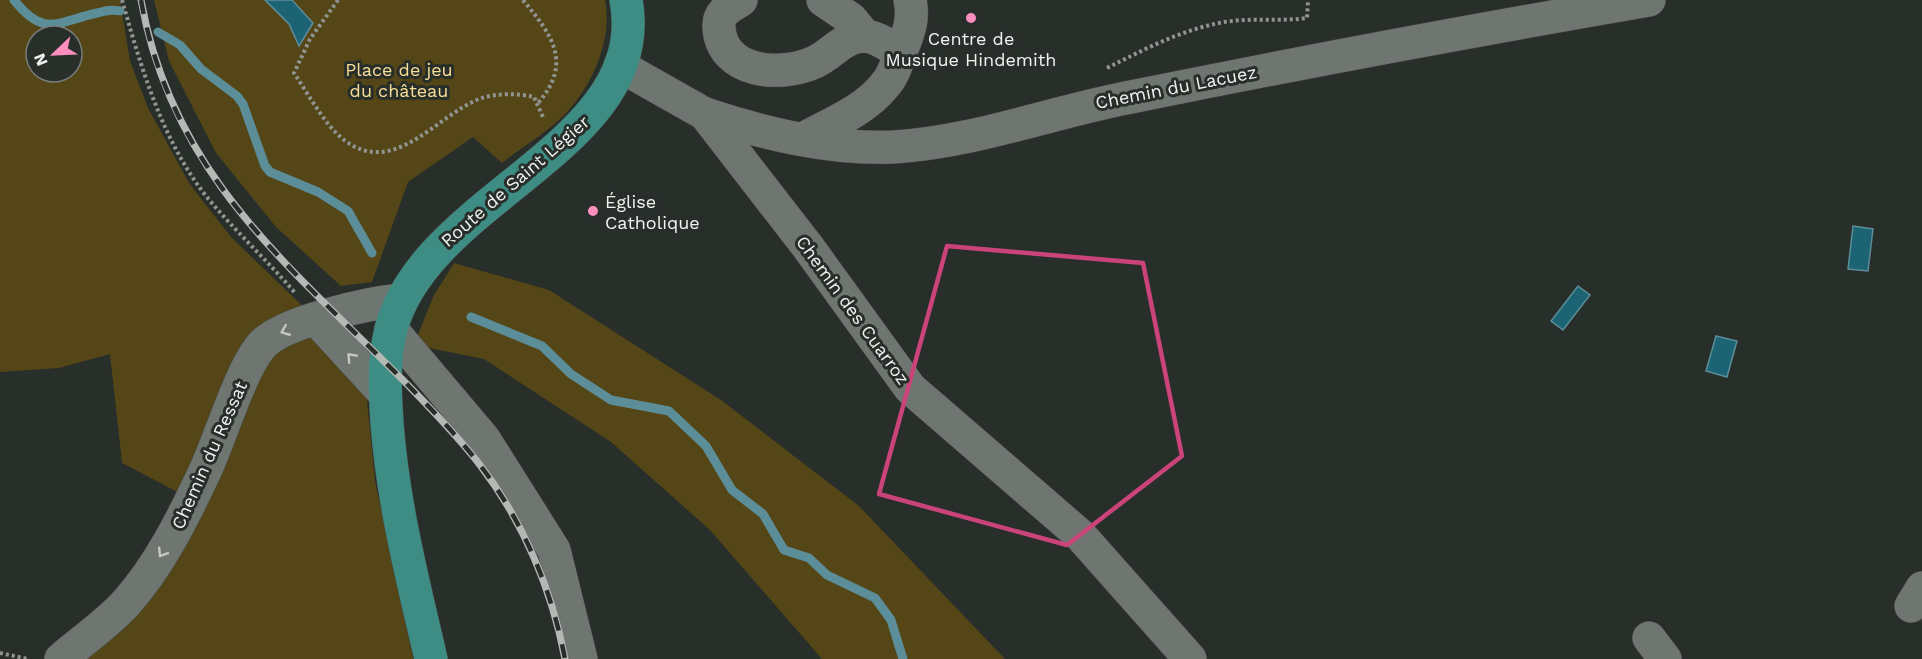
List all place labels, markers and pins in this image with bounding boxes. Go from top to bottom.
marker: Centre de Musique Hindemith [964,11,978,25]
place label: Centre de Musique Hindemith [886,28,1056,70]
place label: Église Catholique [605,191,700,233]
marker: Église Catholique [586,204,600,218]

